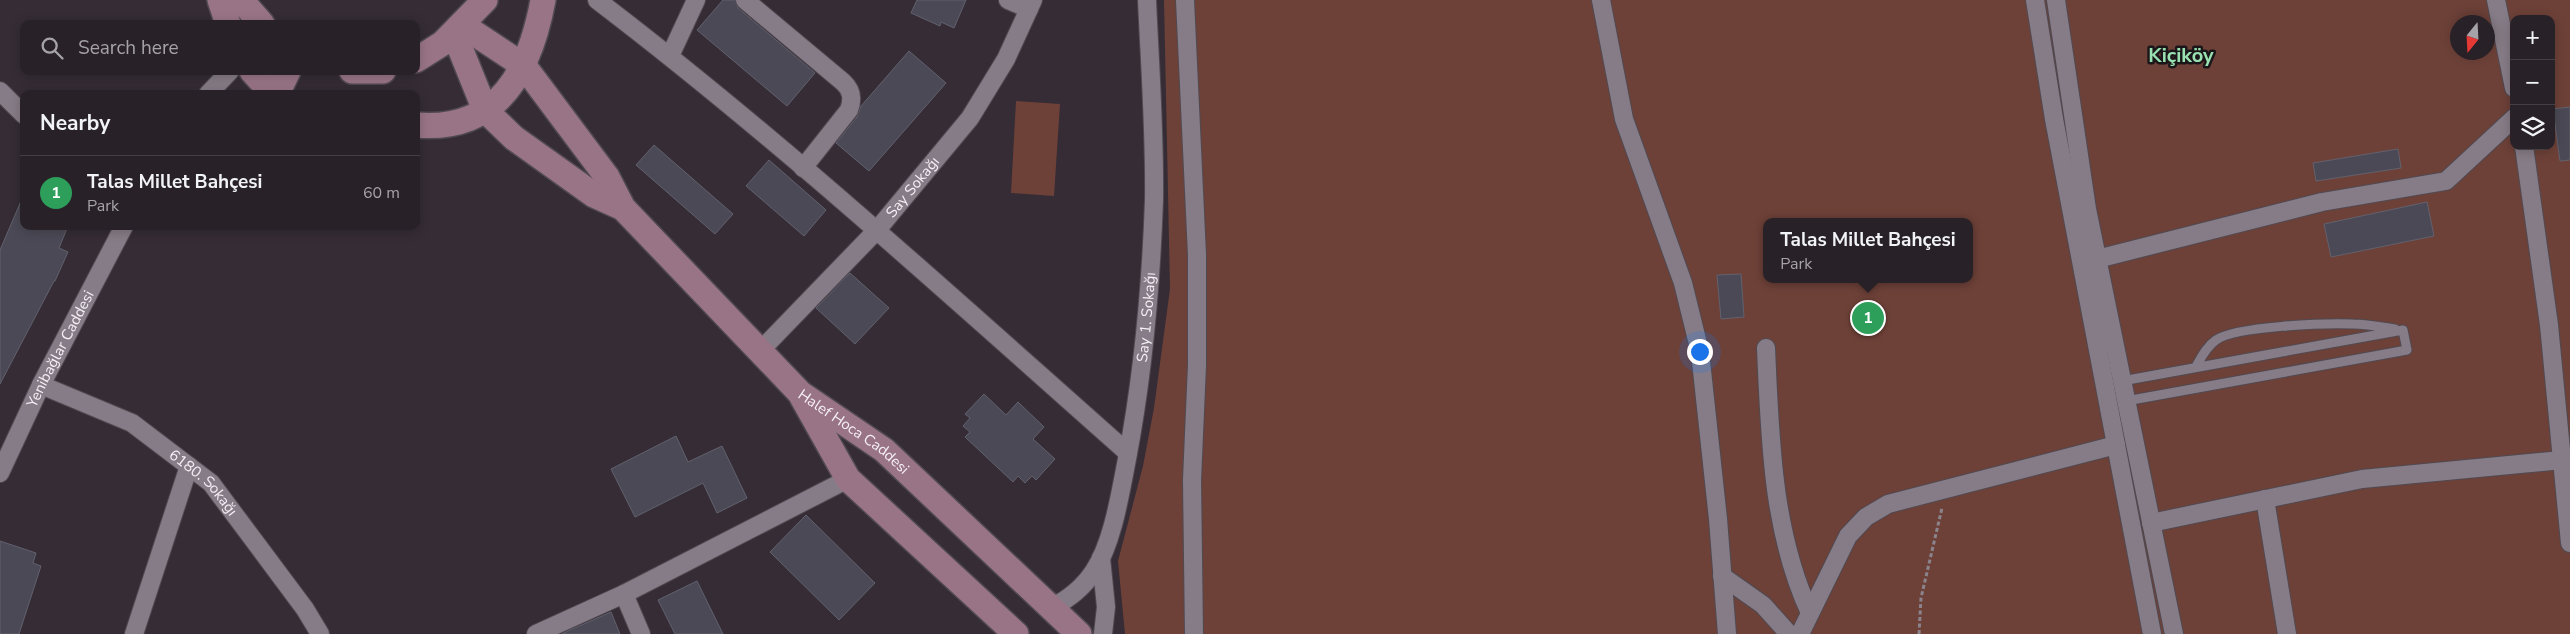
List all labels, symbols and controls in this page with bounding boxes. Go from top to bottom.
north arrow [2450,15,2495,60]
map controls [2510,15,2555,150]
button: + [2510,15,2555,60]
search box [20,20,420,75]
icon: search [38,34,66,62]
text: Search here [78,35,179,61]
district label: Kiçiköy [2148,42,2214,69]
button: − [2510,60,2555,105]
button: layers [2510,105,2555,150]
text: Nearby [40,109,110,137]
street label: Say Sokağı [881,152,944,222]
text: Talas Millet Bahçesi [87,169,262,195]
text: 1 [51,182,61,204]
text: 60 m [363,182,400,204]
text: Park [87,195,119,217]
popup [1763,218,1973,283]
text: Talas Millet Bahçesi [1780,227,1956,253]
text: Park [1780,253,1812,275]
street label: Say 1. Sokağı [1132,272,1160,363]
street label: Yenibağlar Caddesi [22,287,99,411]
pin: 1 [1852,299,1884,337]
your location [1687,339,1713,365]
street label: Halef Hoca Caddesi [794,385,914,479]
street label: 6180. Sokağı [165,445,242,520]

